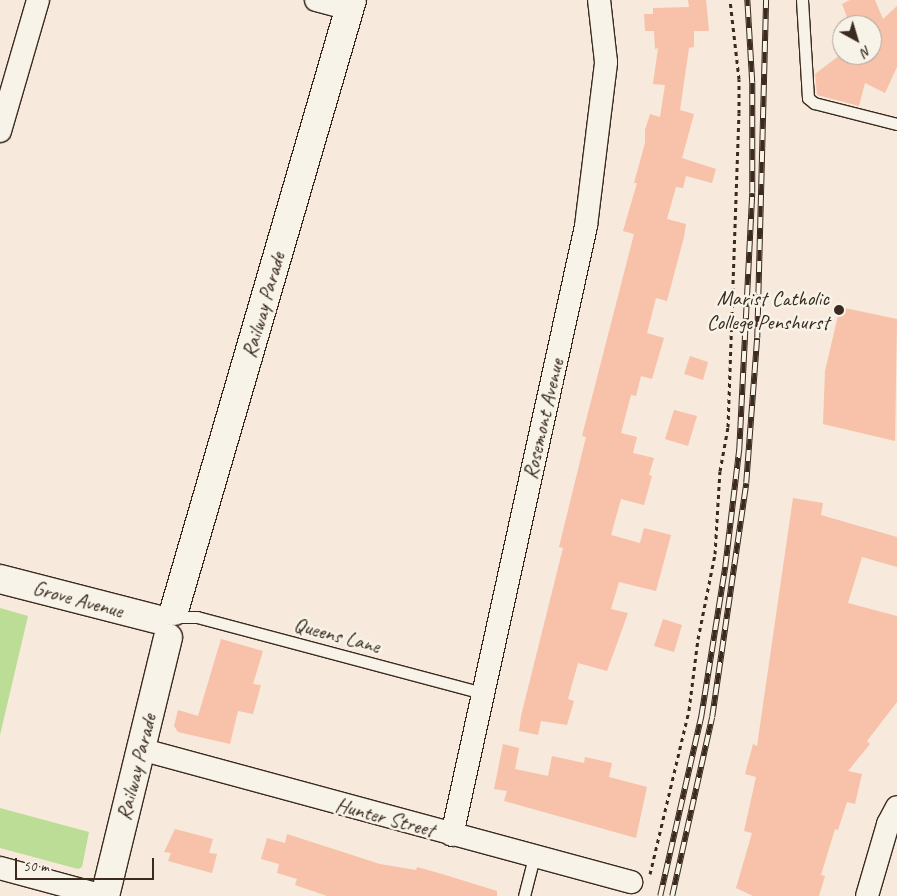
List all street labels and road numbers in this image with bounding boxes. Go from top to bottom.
street label: Railway Parade [236,249,290,361]
street label: Rosemont Avenue [517,356,569,482]
street label: Grove Avenue [30,575,126,623]
street label: Queens Lane [291,611,383,659]
street label: Railway Parade [111,711,161,823]
street label: Hunter Street [333,792,437,842]

